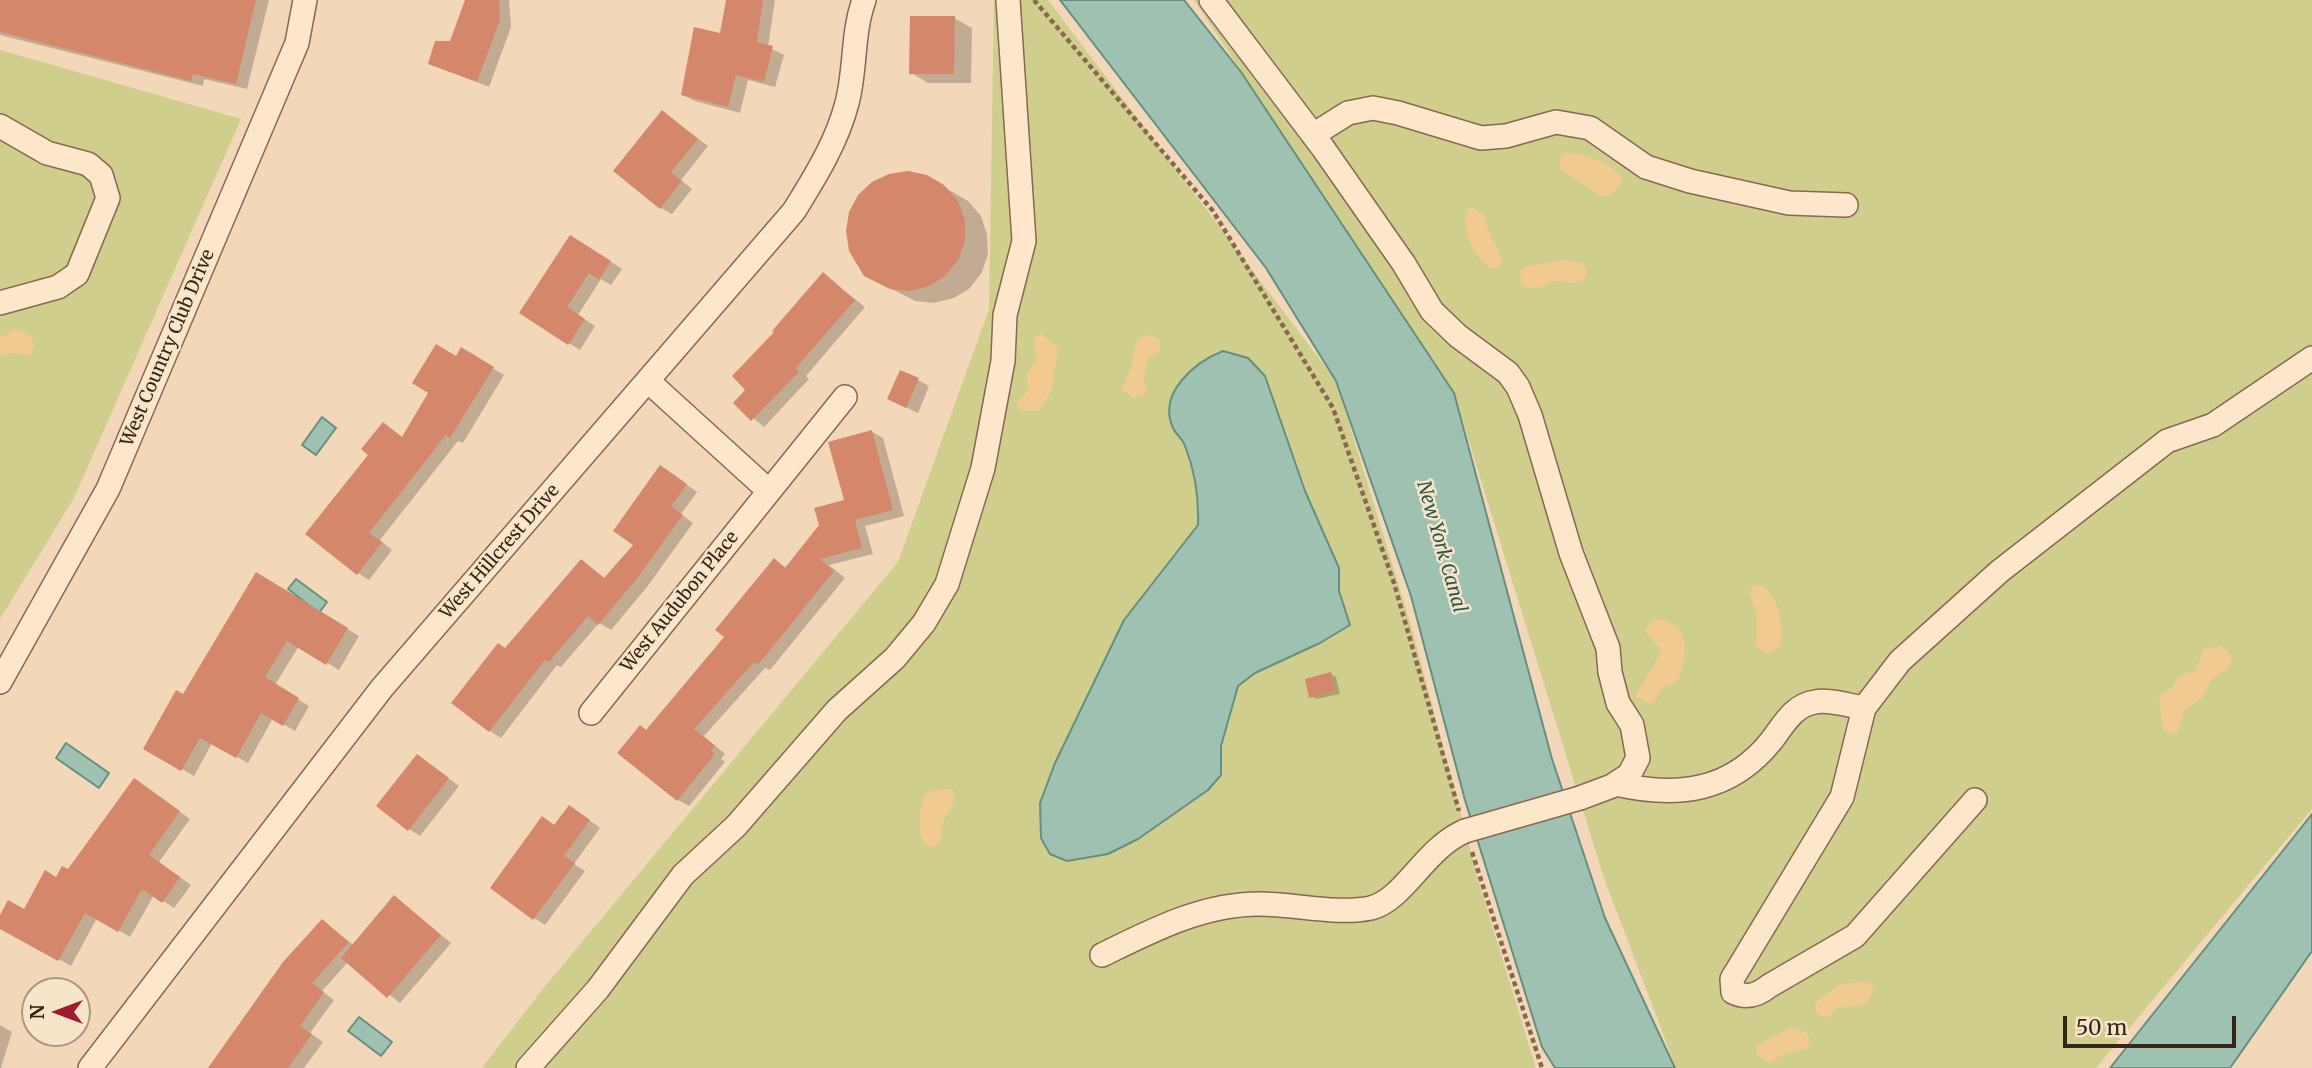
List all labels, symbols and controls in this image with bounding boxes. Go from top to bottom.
street label: West Country Club Drive [117,246,219,450]
water label: New York Canal [1411,478,1471,616]
street label: West Hillcrest Drive [436,480,564,624]
street label: West Audubon Place [617,527,743,677]
north arrow [21,977,91,1047]
scale bar [2067,1002,2240,1046]
text: N [25,1005,49,1020]
text: 50 m [2076,1014,2127,1041]

